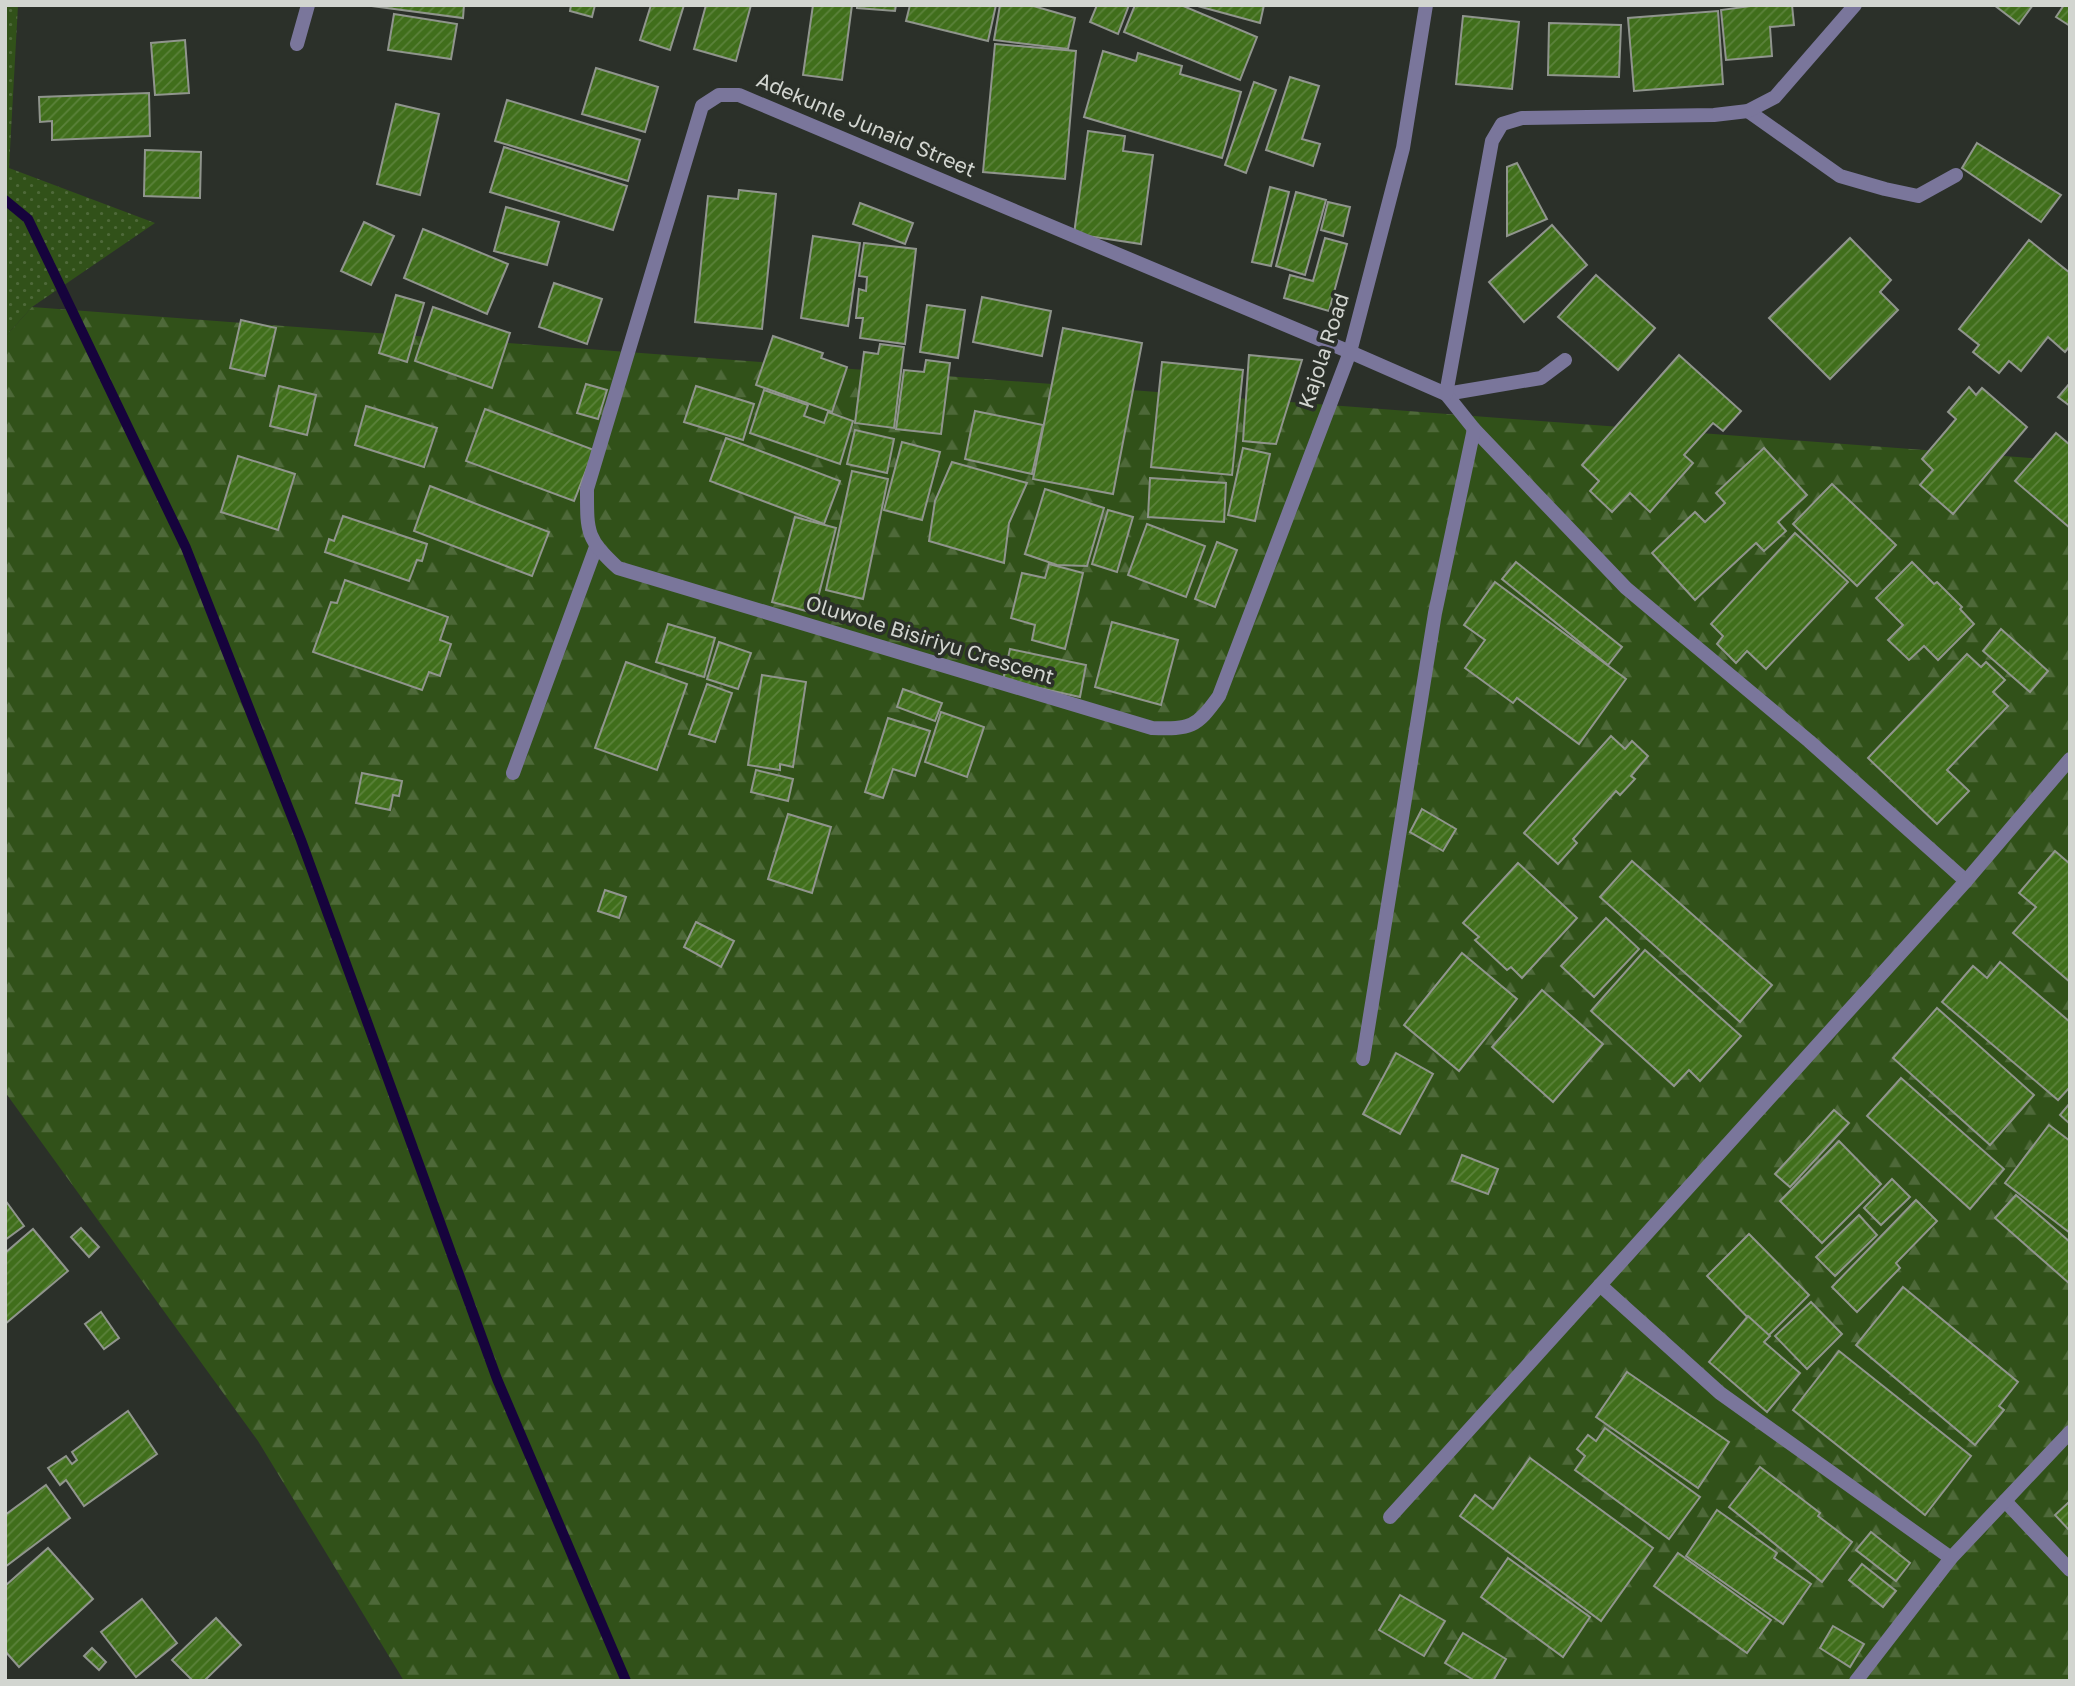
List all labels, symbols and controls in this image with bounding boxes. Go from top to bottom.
street label: Adekunle Junaid Street [753,66,980,182]
street label: Kajola Road [1292,290,1354,412]
street label: Oluwole Bisiriyu Crescent [803,589,1058,689]

